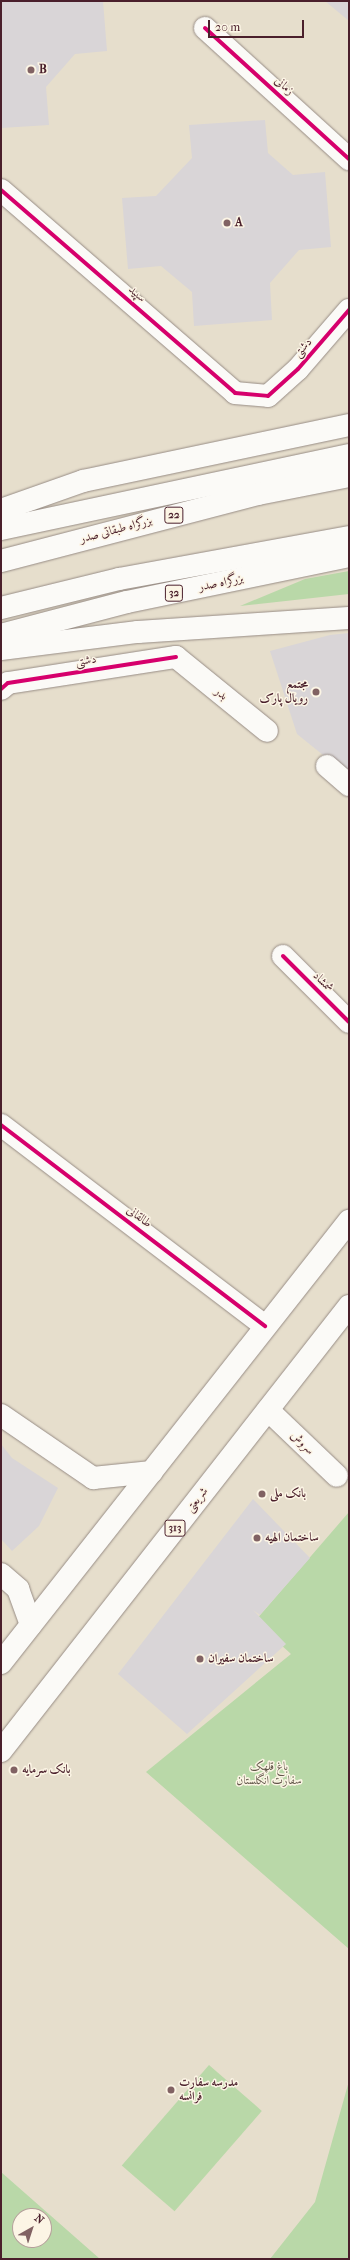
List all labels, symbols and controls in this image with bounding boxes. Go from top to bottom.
scale bar [210,12,306,38]
text: 20 m [215,20,240,34]
place label: B [39,63,47,77]
marker: B [26,65,36,75]
street label: زمانی [271,74,297,98]
place label: A [235,216,243,230]
marker: A [222,218,232,228]
street label: سپید [125,283,149,305]
street label: دشتی [291,335,315,361]
road number: 22 [164,506,184,524]
street label: بزرگراه طبقاتی صدر [78,513,154,547]
street label: بزرگراه صدر [197,571,245,595]
road number: 32 [164,584,184,602]
street label: دشتی [75,652,97,670]
place label: مجتمع رویال پارک [260,678,308,706]
street label: بدر [212,684,230,704]
marker: مجتمع رویال پارک [311,687,321,697]
street label: شمشاد [310,969,336,995]
street label: طالقانی [124,1203,154,1231]
street label: سروش [287,1428,317,1458]
street label: شریعتی [183,1485,211,1515]
place label: بانک ملی [270,1487,306,1501]
marker: بانک ملی [257,1489,267,1499]
road number: 313 [164,1519,186,1537]
place label: ساختمان الهیه [265,1531,319,1545]
marker: ساختمان الهیه [252,1533,262,1543]
place label: ساختمان سفیران [208,1652,274,1666]
marker: ساختمان سفیران [195,1654,205,1664]
park label: باغ قلهک سفارت انگلستان [236,1760,302,1788]
place label: بانک سرمایه [22,1763,70,1777]
marker: بانک سرمایه [9,1765,19,1775]
place label: مدرسه سفارت فرانسه [179,2076,238,2104]
marker: مدرسه سفارت فرانسه [166,2085,176,2095]
north arrow [12,2208,52,2248]
text: N [32,2211,47,2227]

